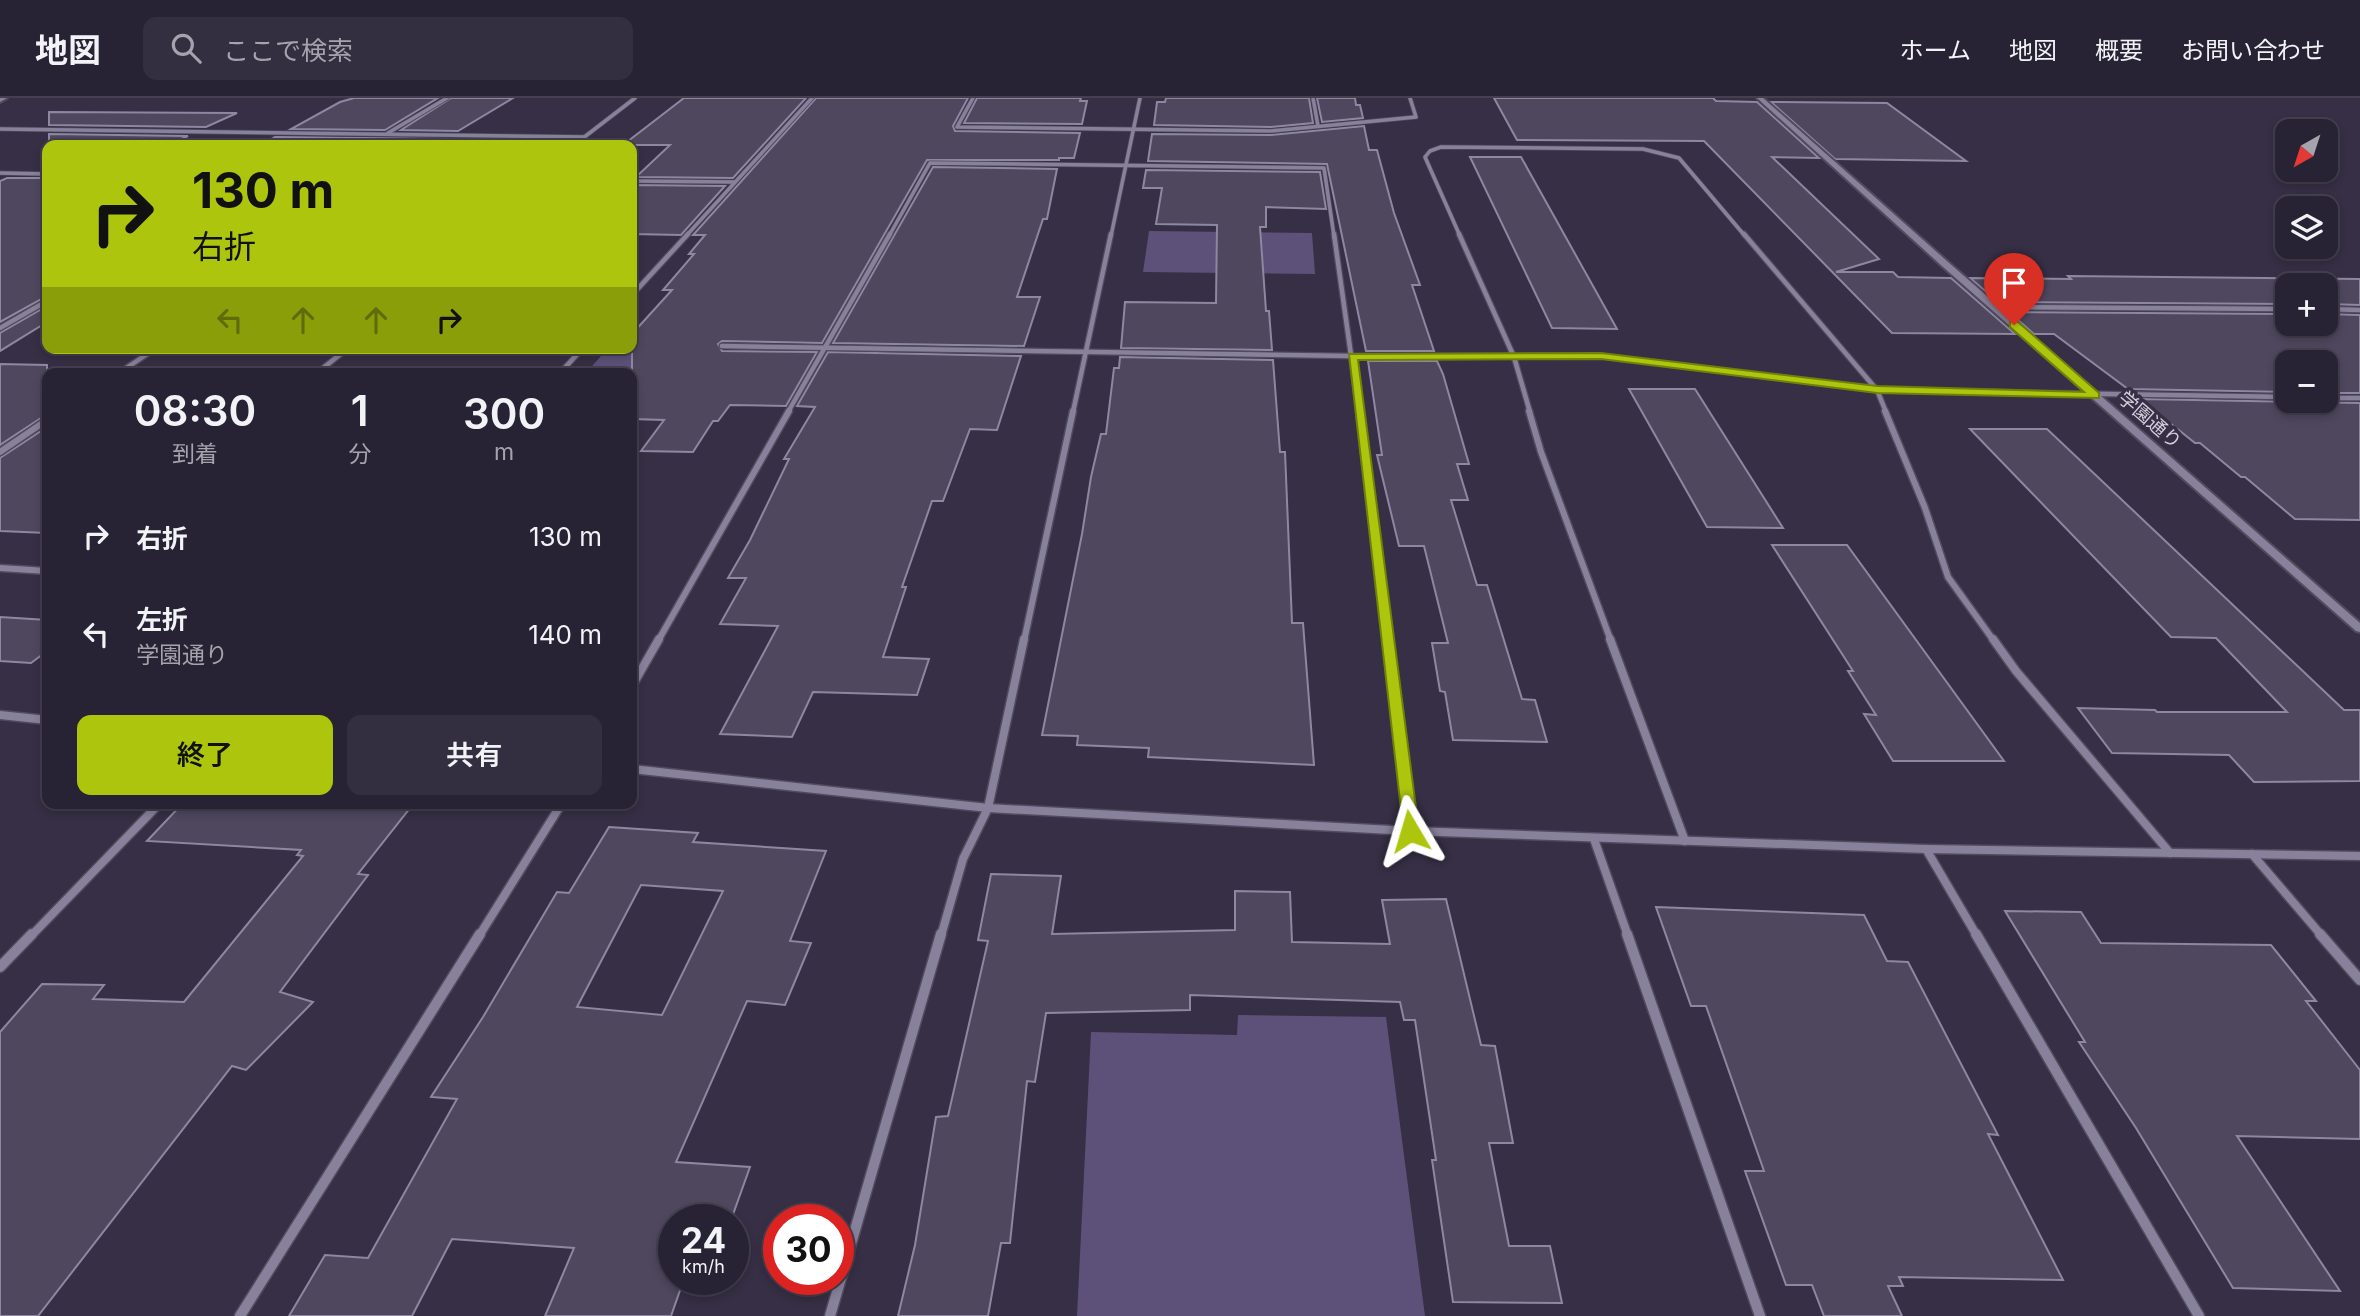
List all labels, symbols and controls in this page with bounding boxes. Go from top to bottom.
search box [143,17,633,80]
icon: search [167,29,205,67]
text: 地図 [35,30,101,70]
text: ここで検索 [223,35,353,66]
text: ホーム [1900,36,1971,65]
text: 地図 [2009,36,2057,65]
text: 概要 [2095,36,2143,65]
text: お問い合わせ [2181,36,2325,65]
north arrow [2275,119,2338,182]
map controls [2275,119,2338,413]
text: 130 m [192,161,334,220]
icon: right [77,168,168,259]
button: layers [2275,196,2338,259]
text: 右折 [192,227,256,266]
pin [1984,253,2044,325]
icon: arrive [1995,264,2033,302]
button: + [2275,273,2338,336]
icon: left [211,301,249,339]
icon: ahead [284,301,322,339]
icon: ahead [357,301,395,339]
icon: right [430,301,468,339]
button: − [2275,350,2338,413]
text: 08:30 [134,385,256,436]
text: 1 [351,385,369,436]
street label: 学園通り [2114,386,2186,454]
text: 300 [463,388,545,439]
text: m [494,438,514,466]
text: 到着 [172,440,218,468]
text: 分 [348,440,371,468]
icon: right [77,517,115,555]
text: 130 m [529,521,602,552]
text: 右折 [136,523,188,554]
text: 左折 [136,604,188,635]
icon: left [77,615,115,653]
text: 140 m [528,619,602,650]
text: 学園通り [136,641,228,669]
button: 終了 [77,715,333,795]
button: 共有 [347,715,602,795]
position arrow [1373,794,1447,868]
speed limit sign: 30 [763,1204,854,1295]
text: 24 [681,1219,726,1261]
text: km/h [682,1256,725,1277]

